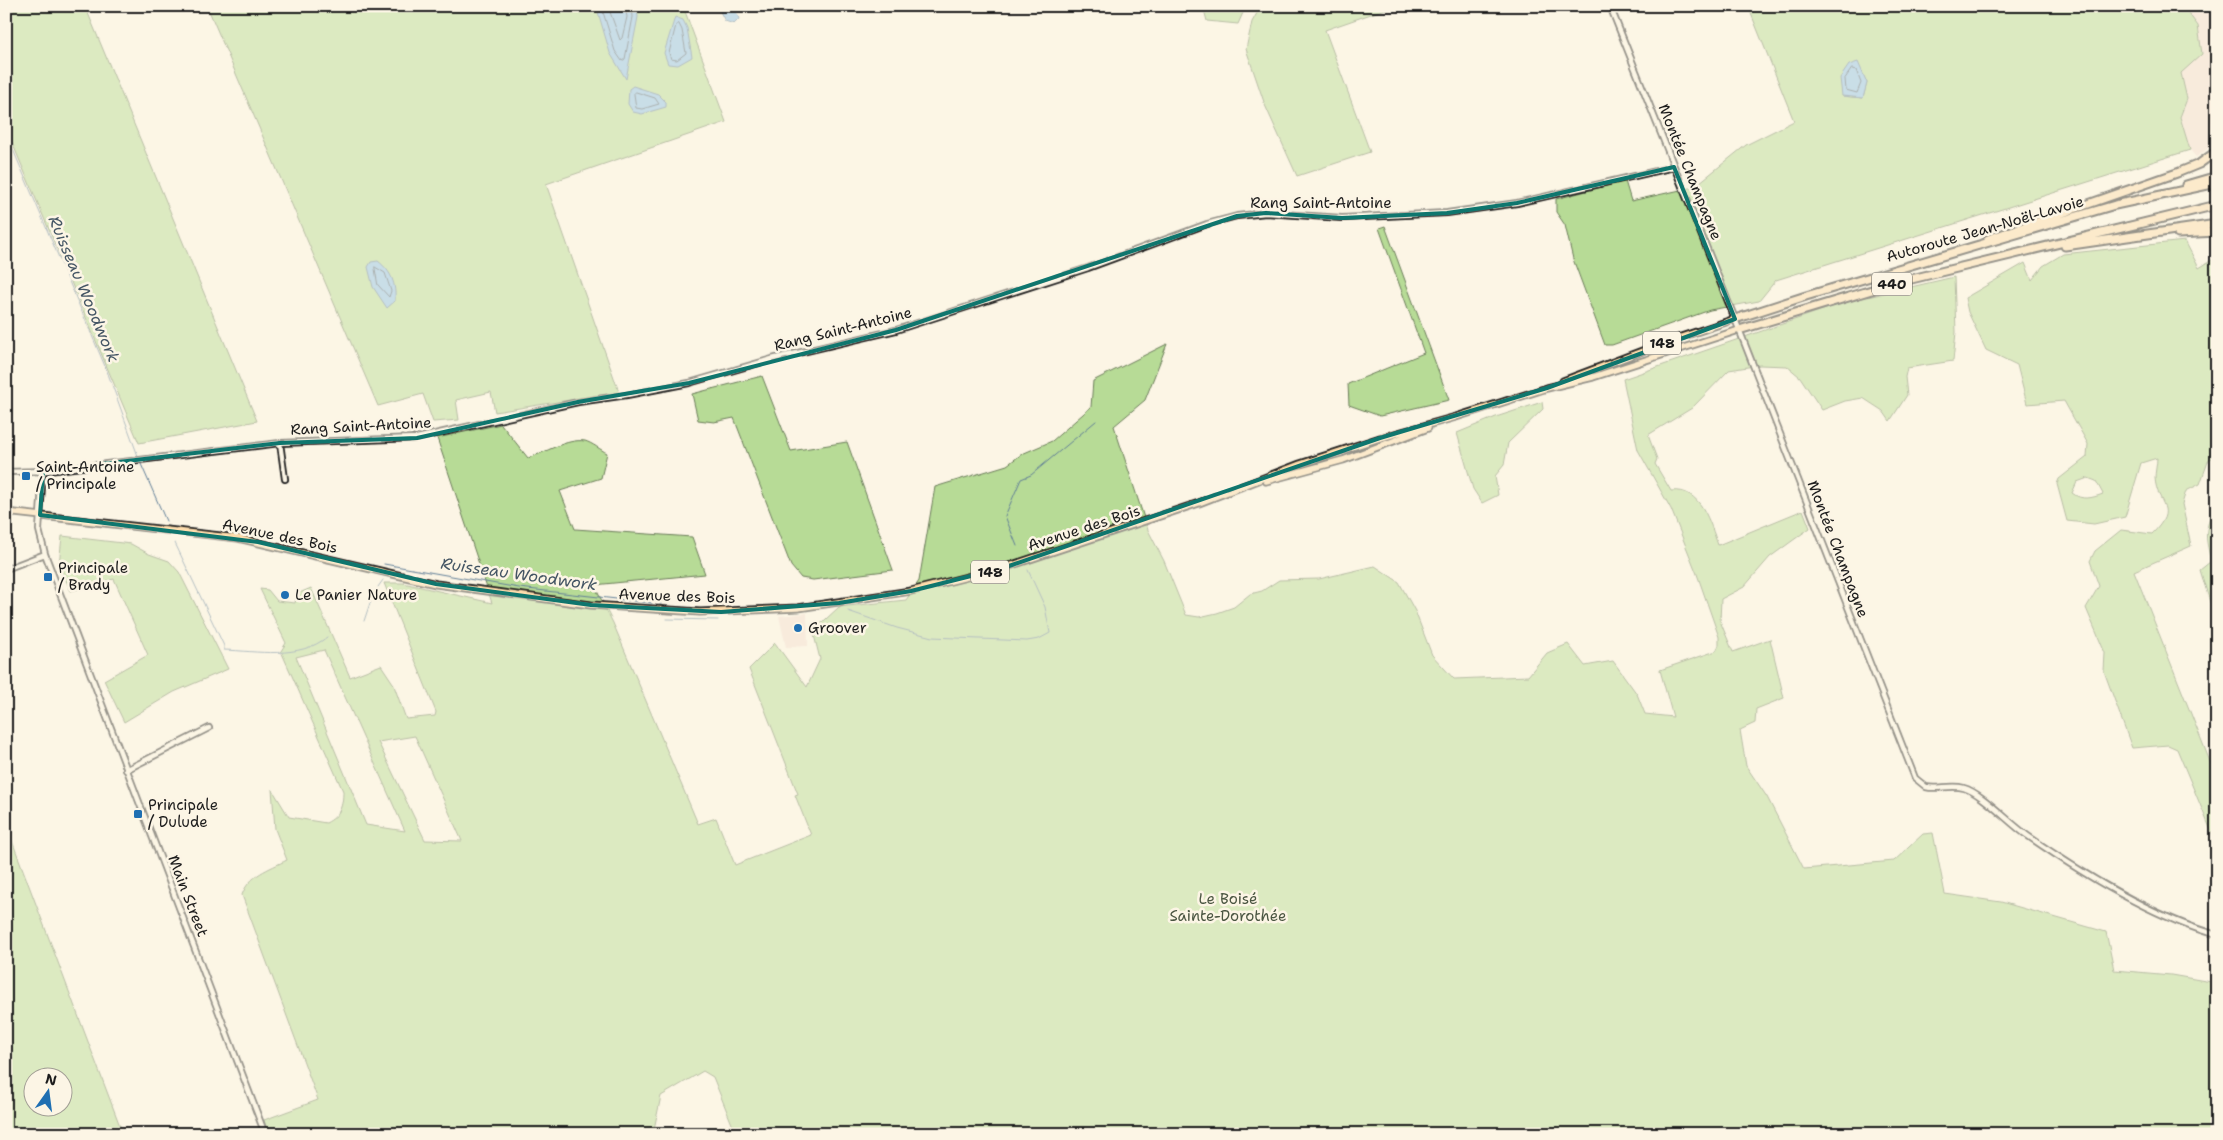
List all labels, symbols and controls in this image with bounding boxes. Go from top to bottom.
street label: Montée Champagne [1654,101,1726,243]
street label: Autoroute Jean-Noël-Lavoie [1884,191,2086,267]
street label: Rang Saint-Antoine [1250,193,1392,213]
water label: Ruisseau Woodwork [44,213,124,365]
road number: 440 [1872,272,1912,296]
street label: Rang Saint-Antoine [772,302,914,356]
road number: 148 [1643,332,1681,354]
street label: Rang Saint-Antoine [290,412,432,440]
place label: Saint-Antoine / Principale [36,457,135,494]
marker: Saint-Antoine / Principale [20,470,32,482]
street label: Montée Champagne [1803,478,1873,620]
street label: Avenue des Bois [1025,500,1143,556]
street label: Avenue des Bois [221,514,339,558]
water label: Ruisseau Woodwork [440,553,598,595]
place label: Principale / Brady [58,558,128,595]
road number: 148 [971,560,1009,584]
marker: Principale / Brady [42,571,54,583]
street label: Avenue des Bois [618,584,736,608]
place label: Le Panier Nature [295,585,417,605]
marker: Le Panier Nature [279,589,291,601]
place label: Groover [808,618,867,638]
marker: Groover [792,622,804,634]
place label: Principale / Dulude [148,795,218,832]
marker: Principale / Dulude [132,808,144,820]
street label: Main Street [163,852,213,940]
park label: Le Boisé Sainte-Dorothée [1169,889,1287,926]
north arrow [22,1068,72,1118]
text: N [44,1069,59,1089]

